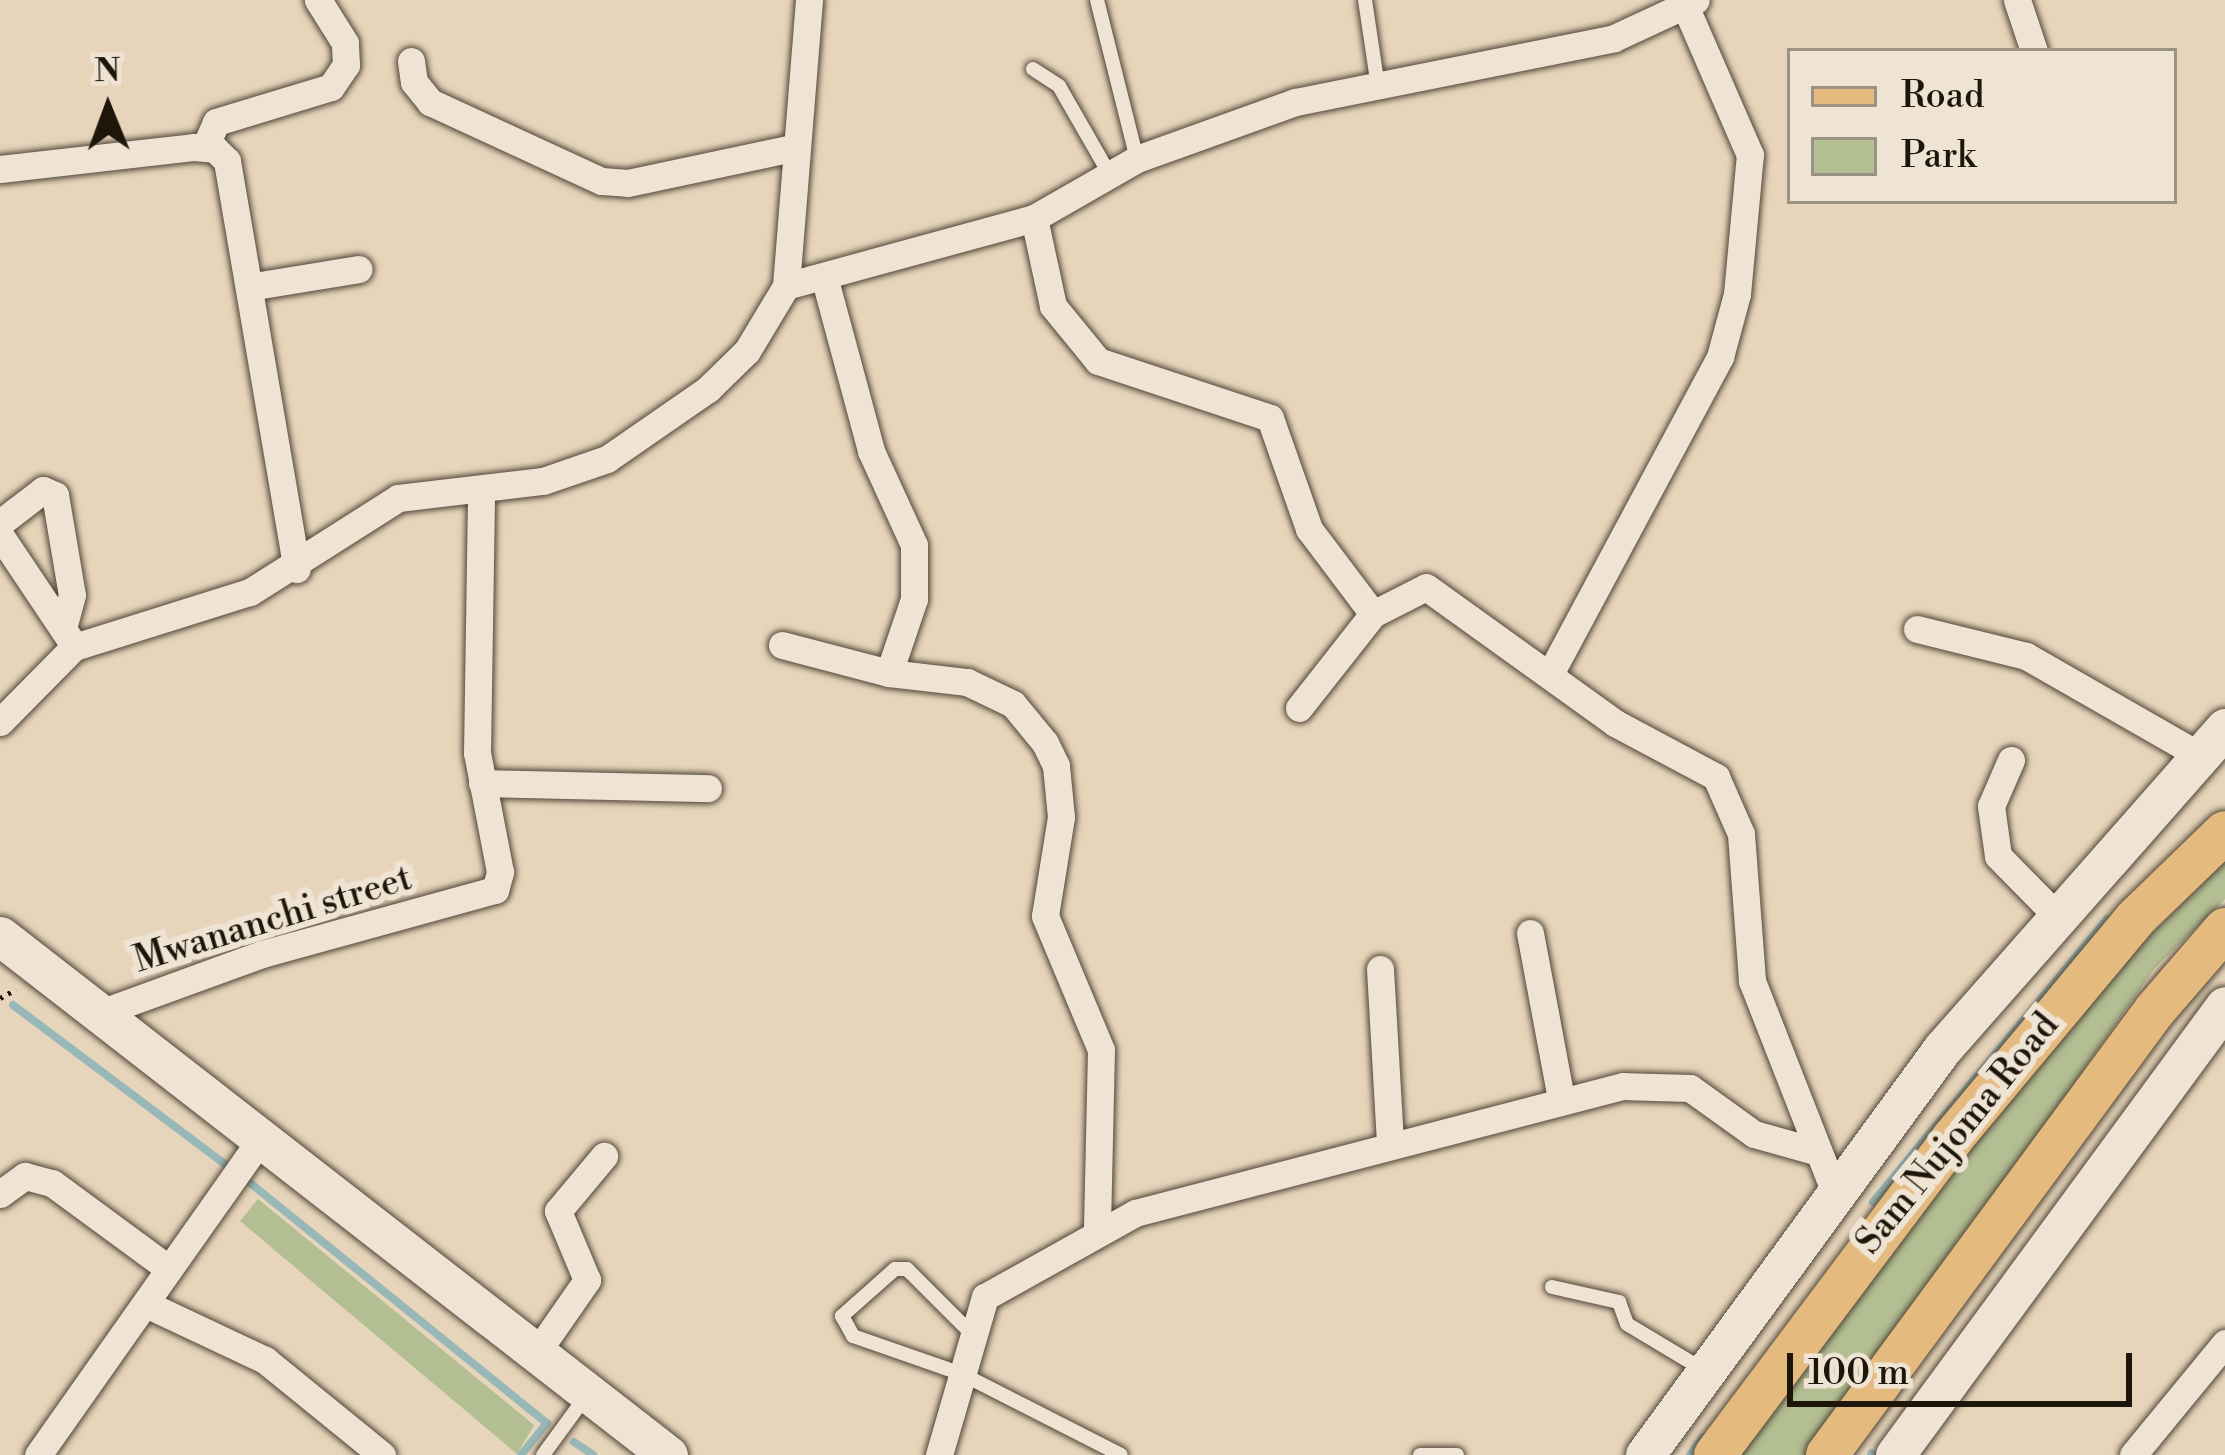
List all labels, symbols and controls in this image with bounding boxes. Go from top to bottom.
north arrow [48,48,168,168]
legend [1787,48,2177,204]
text: N [94,51,121,92]
text: Road [1901,74,1984,119]
text: Park [1901,134,1976,179]
street label: Mwananchi street [129,857,417,983]
street label: Sam Nujoma Road [1848,1005,2068,1263]
scale bar [1793,1329,2138,1403]
text: 100 m [1808,1351,1909,1396]

